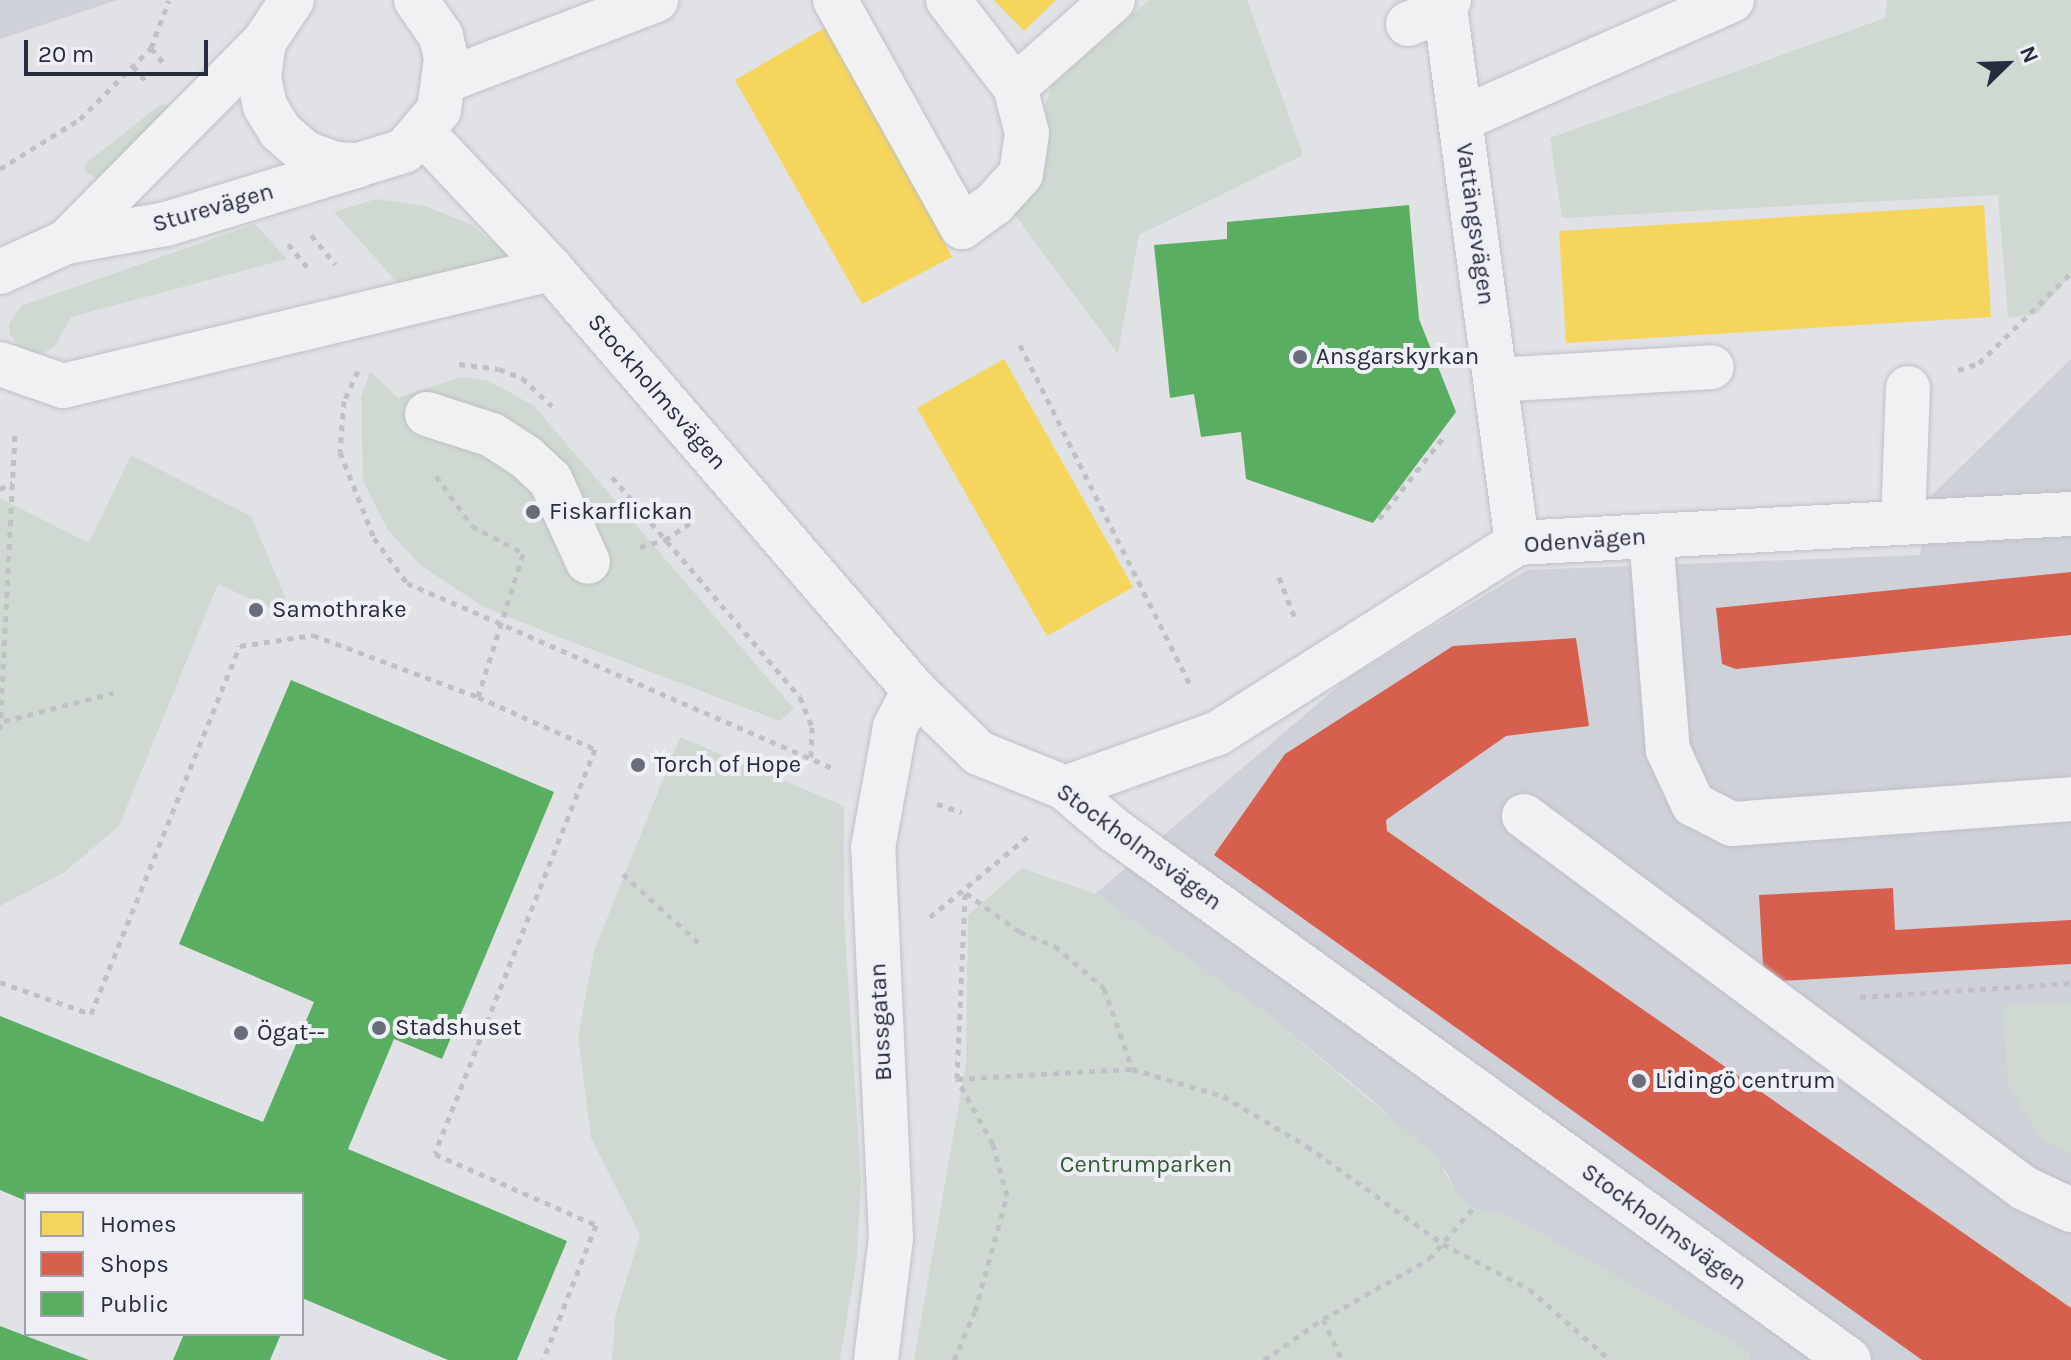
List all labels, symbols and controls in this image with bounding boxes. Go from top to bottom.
scale bar [28,24,212,74]
north arrow [1967,24,2047,104]
text: 20 m [38,40,94,68]
text: N [2014,42,2044,67]
street label: Vattängsvägen [1449,141,1501,307]
street label: Sturevägen [149,177,277,239]
street label: Stockholmsvägen [581,308,733,476]
place label: Ansgarskyrkan [1316,343,1479,371]
marker: Ansgarskyrkan [1291,348,1309,366]
place label: Fiskarflickan [549,498,692,526]
marker: Fiskarflickan [524,503,542,521]
street label: Odenvägen [1523,522,1647,560]
place label: Samothrake [272,596,407,624]
marker: Samothrake [247,601,265,619]
place label: Torch of Hope [654,751,801,779]
marker: Torch of Hope [629,756,647,774]
street label: Stockholmsvägen [1051,777,1227,917]
street label: Bussgatan [864,962,898,1082]
place label: Stadshuset [395,1014,522,1042]
place label: Ögat-- [257,1019,325,1047]
marker: Stadshuset [370,1019,388,1037]
marker: Ögat-- [232,1024,250,1042]
place label: Lidingö centrum [1655,1067,1835,1095]
marker: Lidingö centrum [1630,1072,1648,1090]
park label: Centrumparken [1060,1151,1232,1179]
street label: Stockholmsvägen [1576,1157,1752,1297]
legend [24,1192,304,1336]
text: Homes [100,1210,177,1238]
text: Shops [100,1250,169,1278]
text: Public [100,1290,168,1318]

